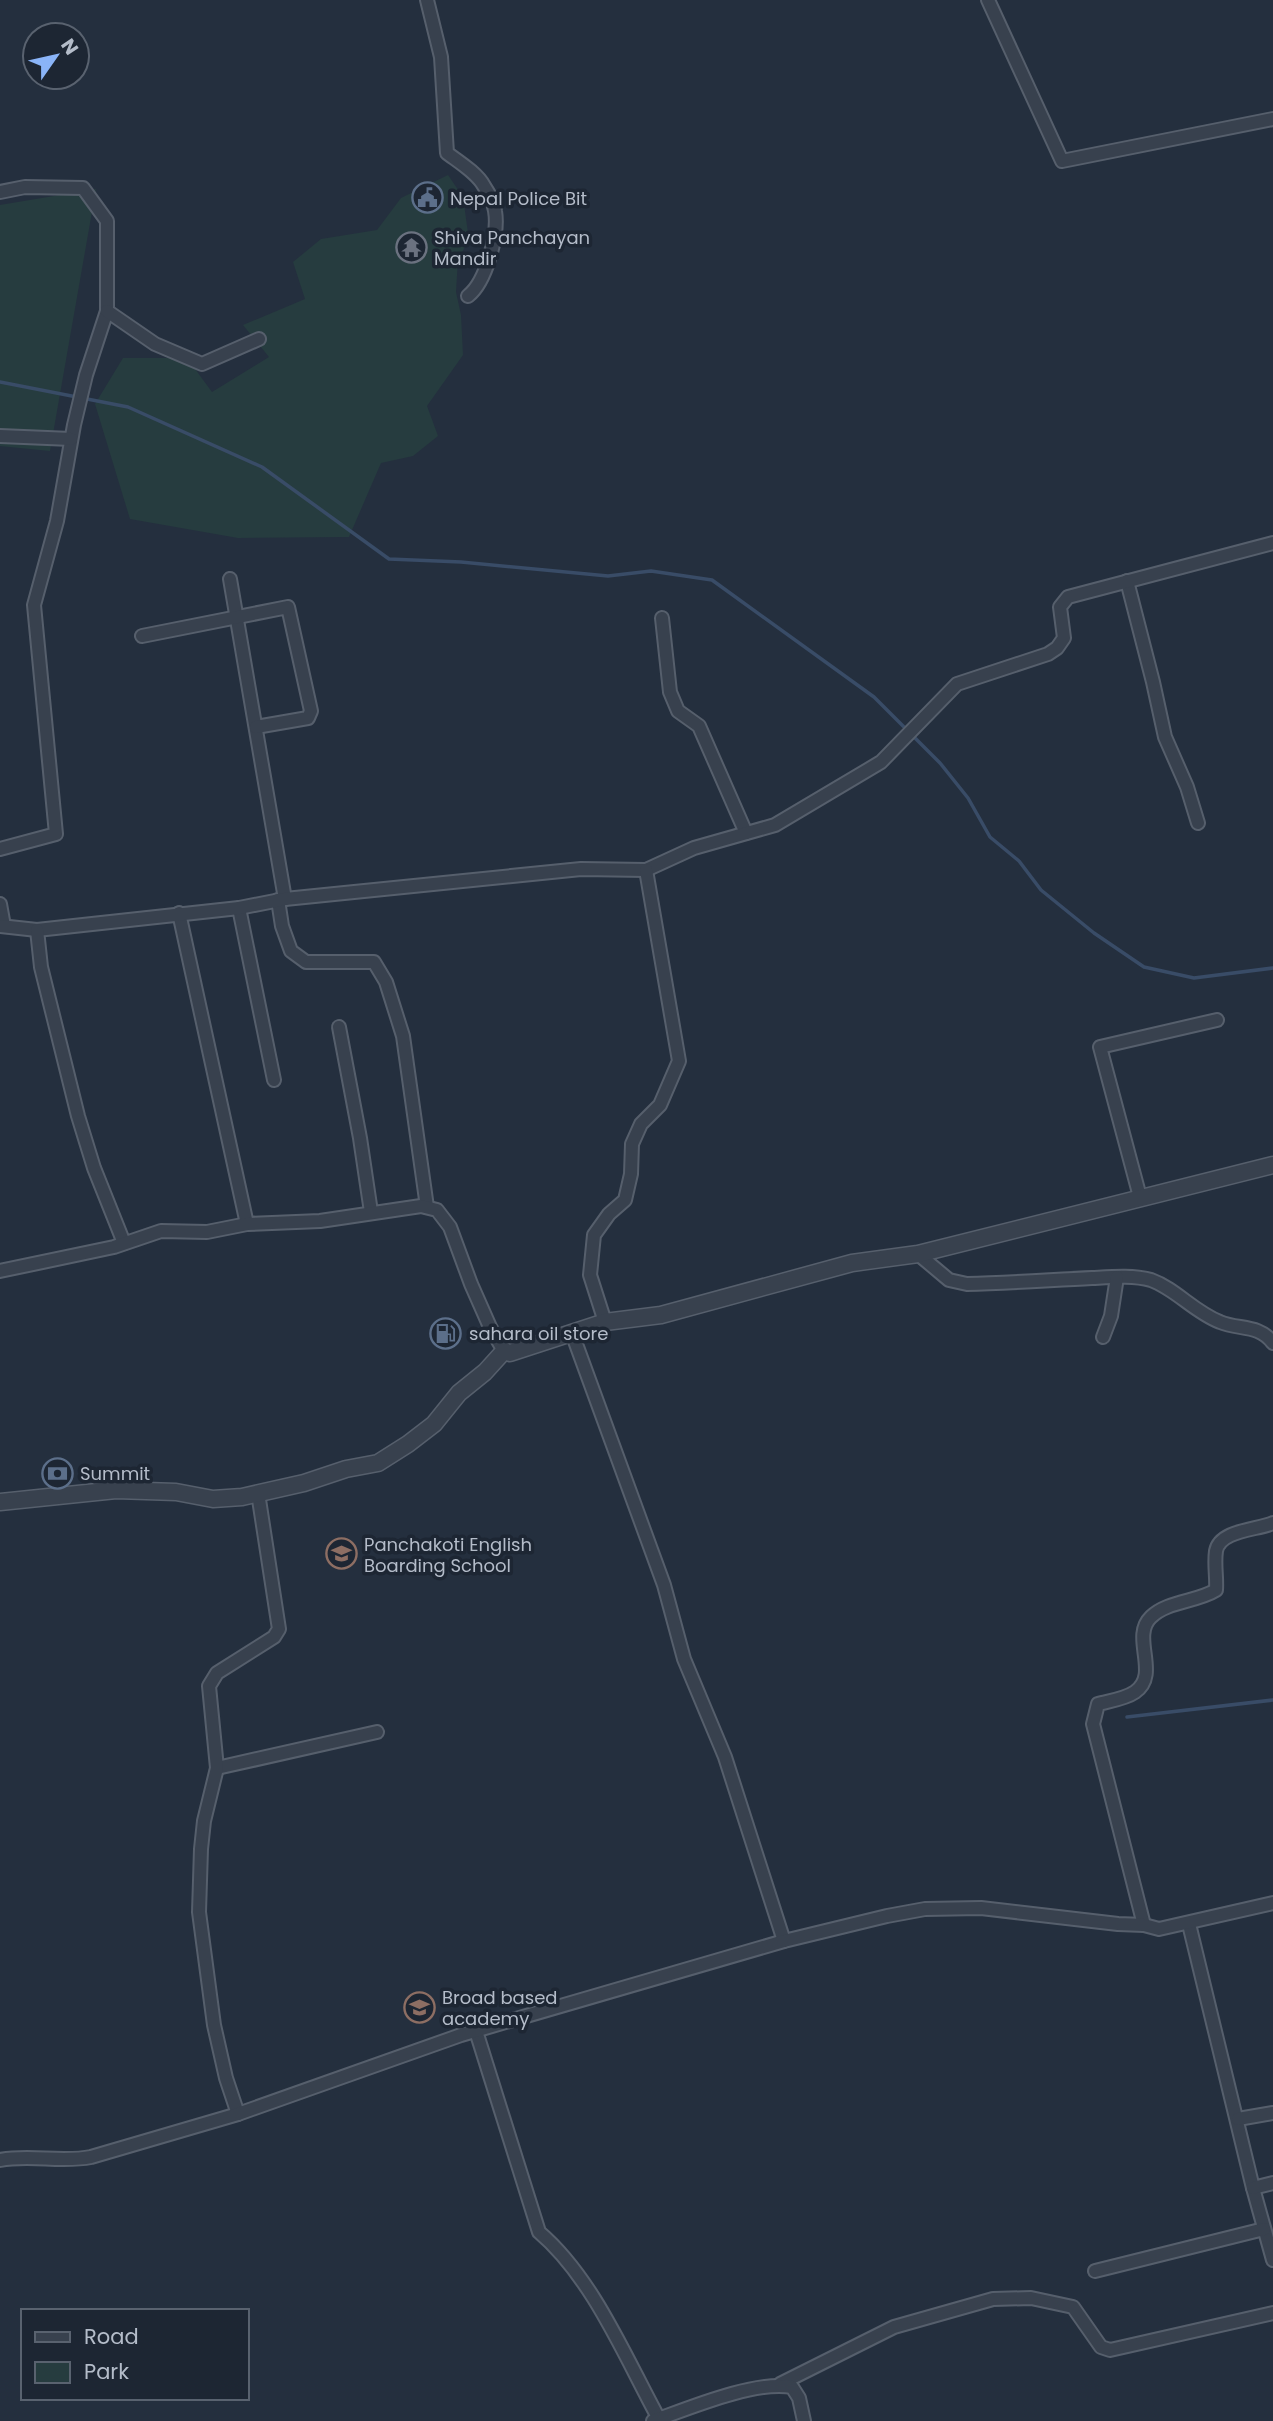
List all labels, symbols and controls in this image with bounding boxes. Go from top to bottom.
north arrow [21,21,91,91]
text: N [54,33,85,60]
public building icon: Nepal Police Bit [410,181,444,215]
place label: Nepal Police Bit [450,186,587,211]
place label: Shiva Panchayan Mandir [434,225,590,271]
temple icon: Shiva Panchayan Mandir [394,230,428,264]
fuel station icon: sahara oil store [429,1316,463,1350]
place label: sahara oil store [469,1321,608,1346]
bank icon: Summit [40,1456,74,1490]
place label: Summit [80,1461,150,1486]
place label: Panchakoti English Boarding School [364,1532,532,1578]
school or university icon: Panchakoti English Boarding School [324,1537,358,1571]
place label: Broad based academy [442,1985,557,2031]
school or university icon: Broad based academy [402,1990,436,2024]
legend [21,2309,248,2400]
text: Road [84,2322,139,2351]
text: Park [84,2357,129,2386]

